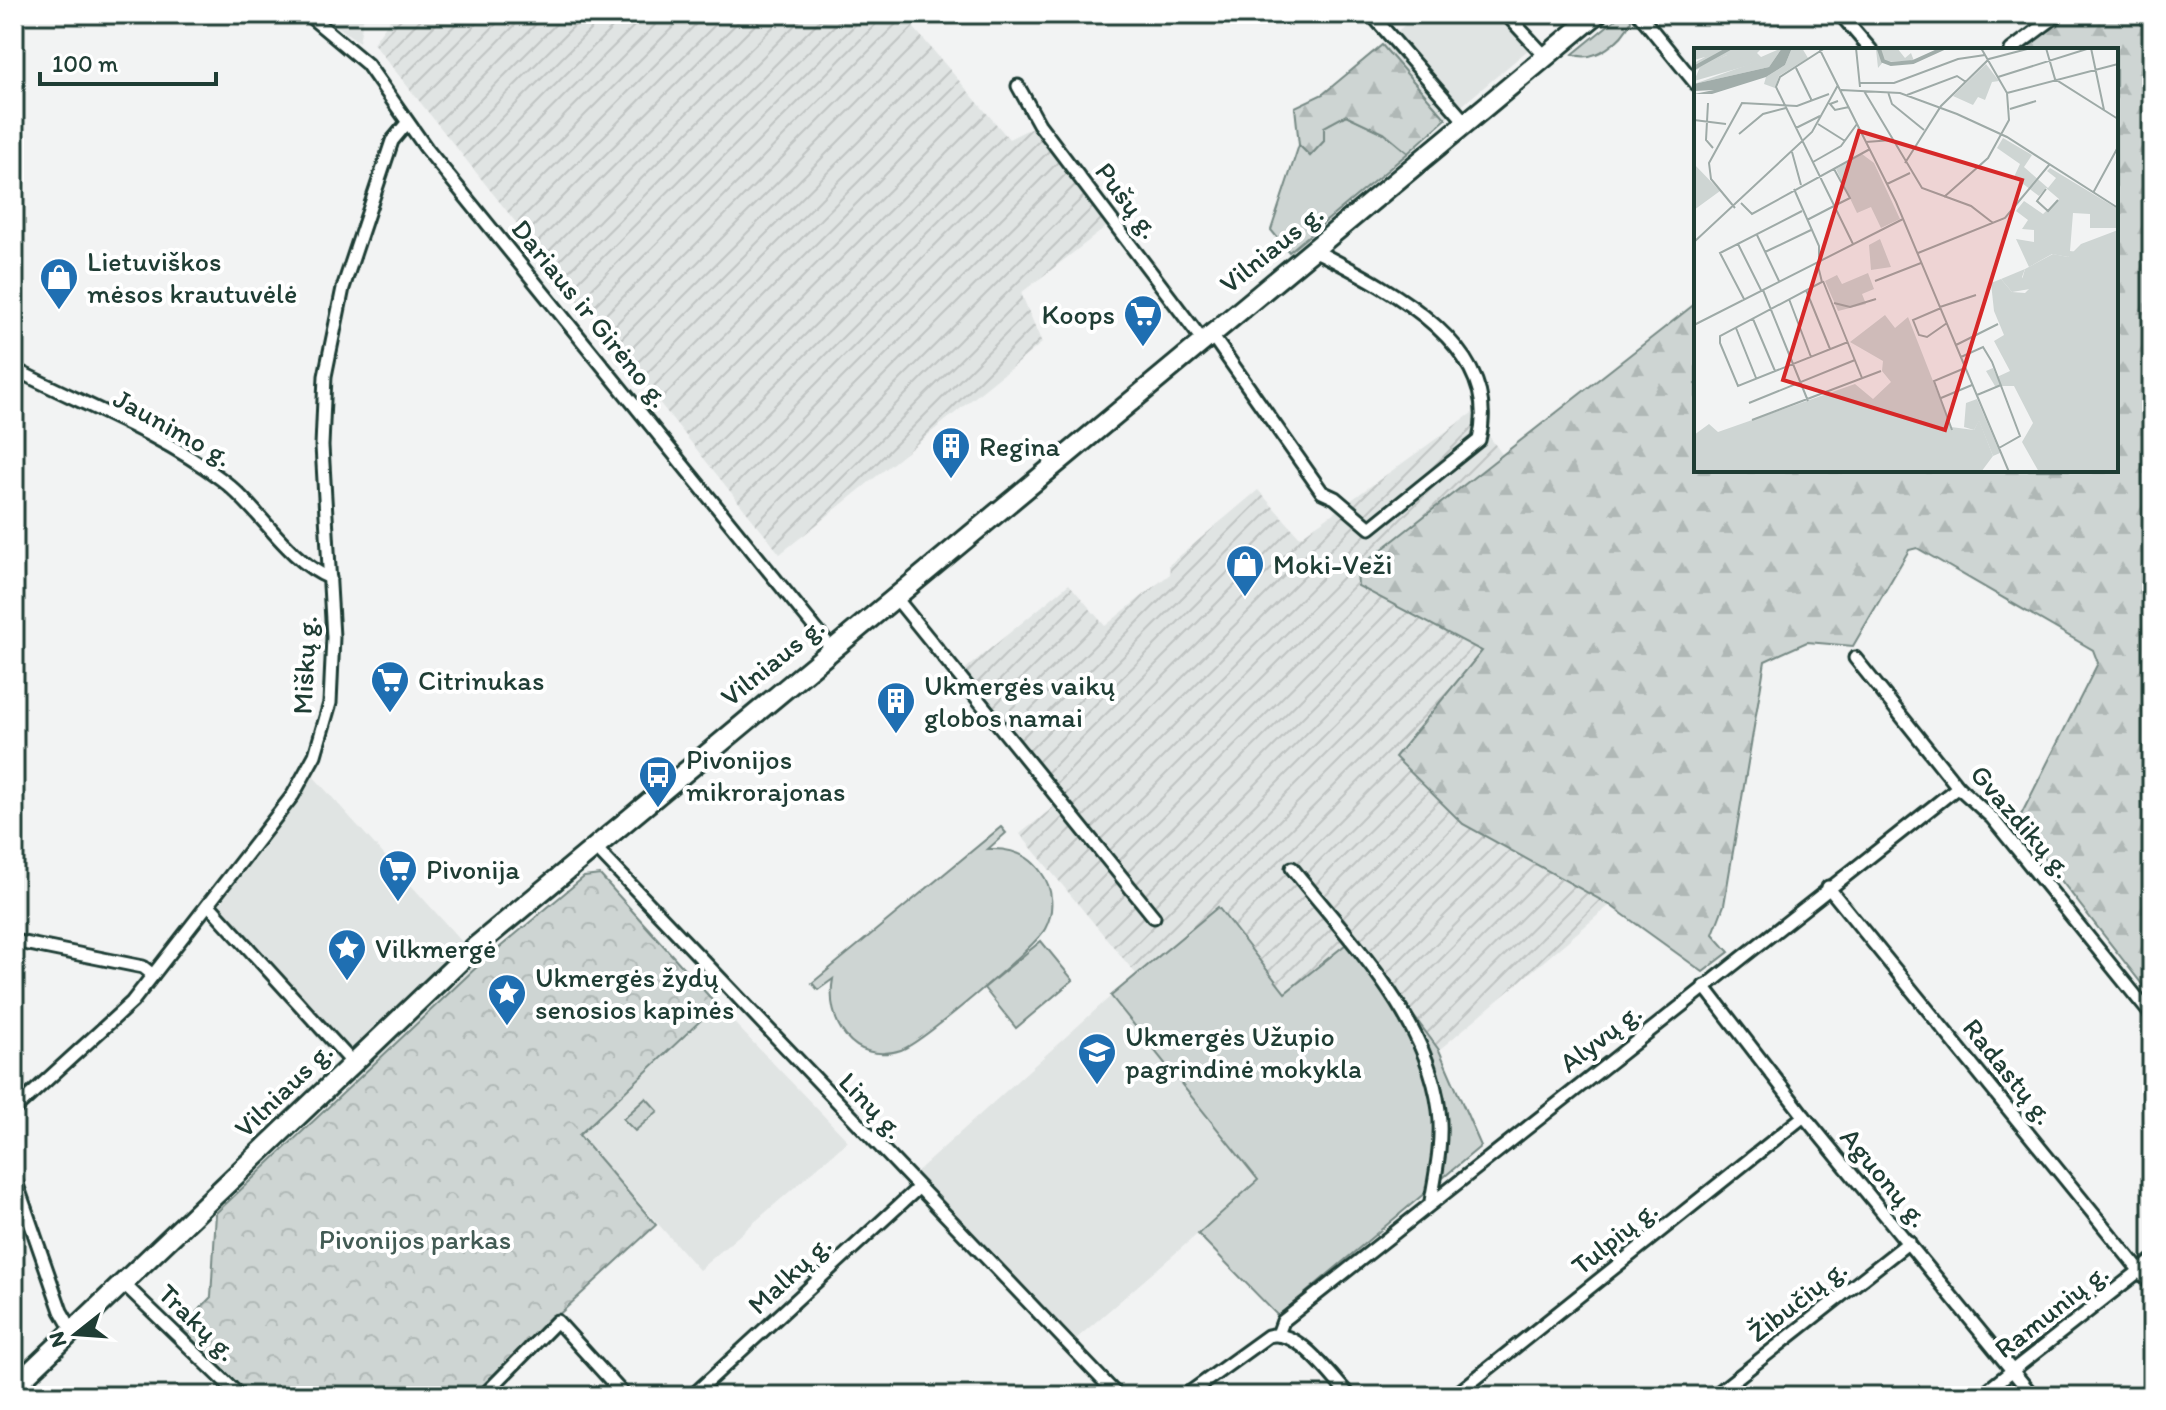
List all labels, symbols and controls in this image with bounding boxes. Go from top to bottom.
scale bar [40,36,216,86]
inset map [1694,48,2118,472]
text: 100 m [52,49,118,78]
street label: Pušų g. [1088,155,1168,245]
street label: Vilniaus g. [1212,196,1330,300]
street label: Dariaus ir Girėno g. [505,212,677,414]
place label: Lietuviškos mėsos krautuvėlė [87,244,297,310]
shop icon: Lietuviškos mėsos krautuvėlė [38,256,80,311]
supermarket icon: Koops [1122,293,1164,348]
place label: Koops [1041,297,1115,331]
street label: Jaunimo g. [108,381,238,473]
building icon: Regina [930,425,972,480]
place label: Regina [979,429,1061,463]
shop icon: Moki-Veži [1224,543,1266,598]
place label: Moki-Veži [1273,547,1392,581]
street label: Vilniaus g. [713,609,831,713]
street label: Miškų g. [284,615,324,715]
supermarket icon: Citrinukas [369,659,411,714]
place label: Citrinukas [418,663,544,697]
place label: Ukmergės vaikų globos namai [924,668,1115,734]
building icon: Ukmergės vaikų globos namai [875,680,917,735]
place label: Pivonijos mikrorajonas [686,742,845,808]
bus stop icon: Pivonijos mikrorajonas [637,754,679,809]
street label: Gvazdikų g. [1963,757,2081,885]
supermarket icon: Pivonija [377,848,419,903]
place label: Pivonija [426,852,520,886]
place icon: Vilkmergė [326,927,368,982]
place label: Vilkmergė [375,931,496,965]
place label: Ukmergės žydų senosios kapinės [535,960,734,1026]
place icon: Ukmergės žydų senosios kapinės [486,972,528,1027]
street label: Alyvų g. [1552,994,1648,1080]
street label: Radastų g. [1956,1011,2062,1131]
place label: Ukmergės Užupio pagrindinė mokykla [1125,1019,1362,1085]
school or university icon: Ukmergės Užupio pagrindinė mokykla [1076,1031,1118,1086]
street label: Vilniaus g. [227,1034,339,1144]
street label: Linų g. [832,1064,912,1146]
street label: Aguonų g. [1833,1120,1937,1234]
street label: Tulpių g. [1564,1192,1664,1282]
park label: Pivonijos parkas [319,1222,511,1256]
street label: Malkų g. [740,1227,838,1321]
street label: Žibučių g. [1741,1251,1853,1349]
street label: Ramunių g. [1987,1255,2115,1365]
street label: Trakų g. [151,1276,245,1368]
north arrow [36,1294,116,1374]
text: N [42,1329,72,1351]

